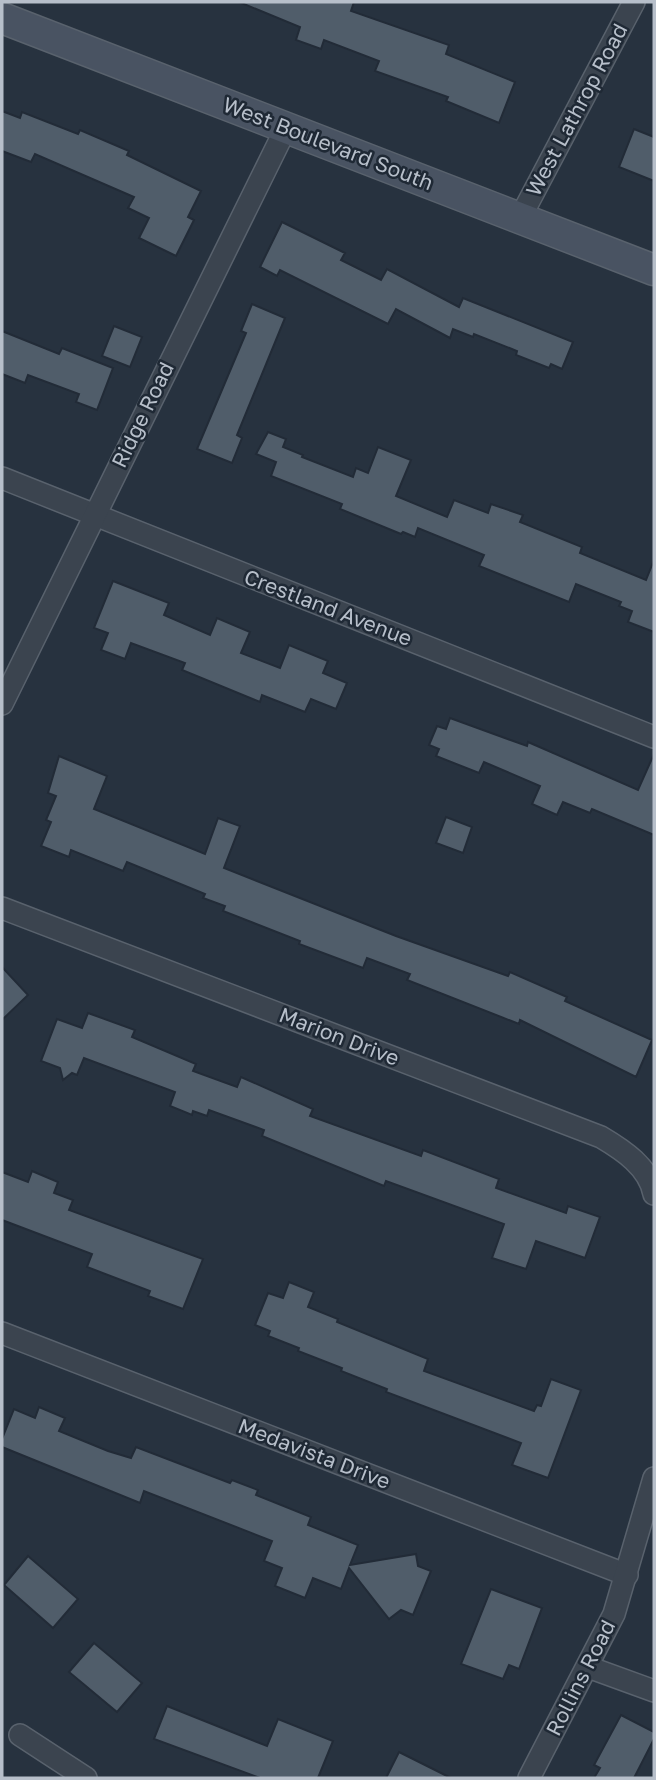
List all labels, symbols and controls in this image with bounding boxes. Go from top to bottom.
street label: West Lathrop Road [520,19,633,200]
street label: West Boulevard South [220,91,437,195]
street label: Ridge Road [105,357,179,472]
street label: Crestland Avenue [241,563,416,651]
street label: Marion Drive [276,1001,403,1071]
street label: Medavista Drive [235,1412,394,1494]
street label: Rollins Road [540,1615,620,1740]

